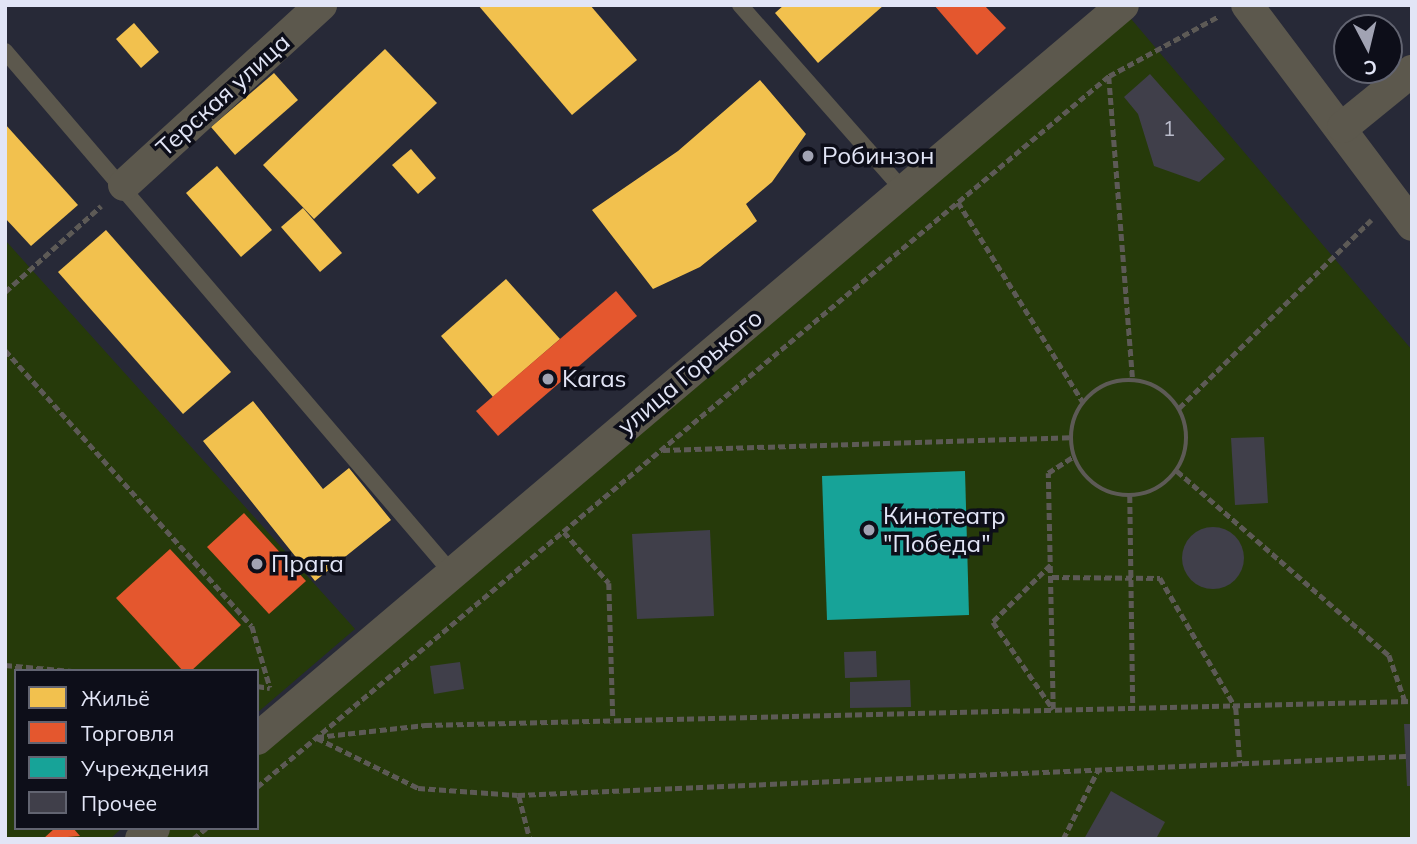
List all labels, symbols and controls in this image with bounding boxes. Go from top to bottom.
north arrow [1333,14,1403,84]
street label: Терская улица [150,28,296,162]
text: С [1362,55,1378,81]
house number: 1 [1163,115,1175,141]
place label: Робинзон [822,142,934,170]
marker: Робинзон [800,148,816,164]
street label: улица Горького [612,303,768,441]
place label: Karas [562,365,627,393]
marker: Karas [540,371,556,387]
place label: Кинотеатр "Победа" [883,502,1006,558]
marker: Кинотеатр "Победа" [861,522,877,538]
place label: Прага [271,550,344,578]
marker: Прага [249,556,265,572]
legend [14,669,259,830]
text: Жильё [81,685,150,711]
text: Торговля [81,720,174,746]
text: Учреждения [81,755,209,781]
text: Прочее [81,790,157,816]

